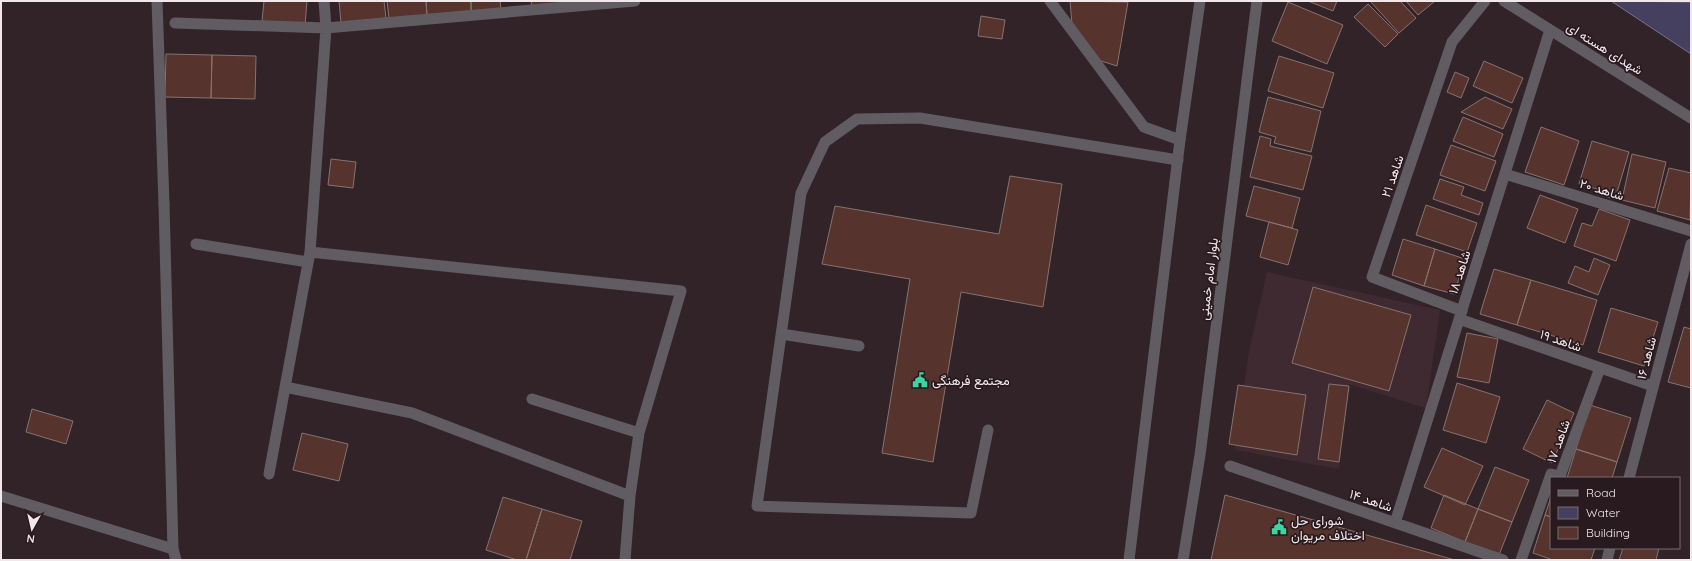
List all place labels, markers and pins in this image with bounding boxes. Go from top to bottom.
public building icon: مجتمع فرهنگی [911,371,929,389]
place label: مجتمع فرهنگی [932,372,1010,390]
place label: شورای حل اختلاف مریوان [1291,512,1365,544]
public building icon: شورای حل اختلاف مریوان [1270,518,1288,536]

